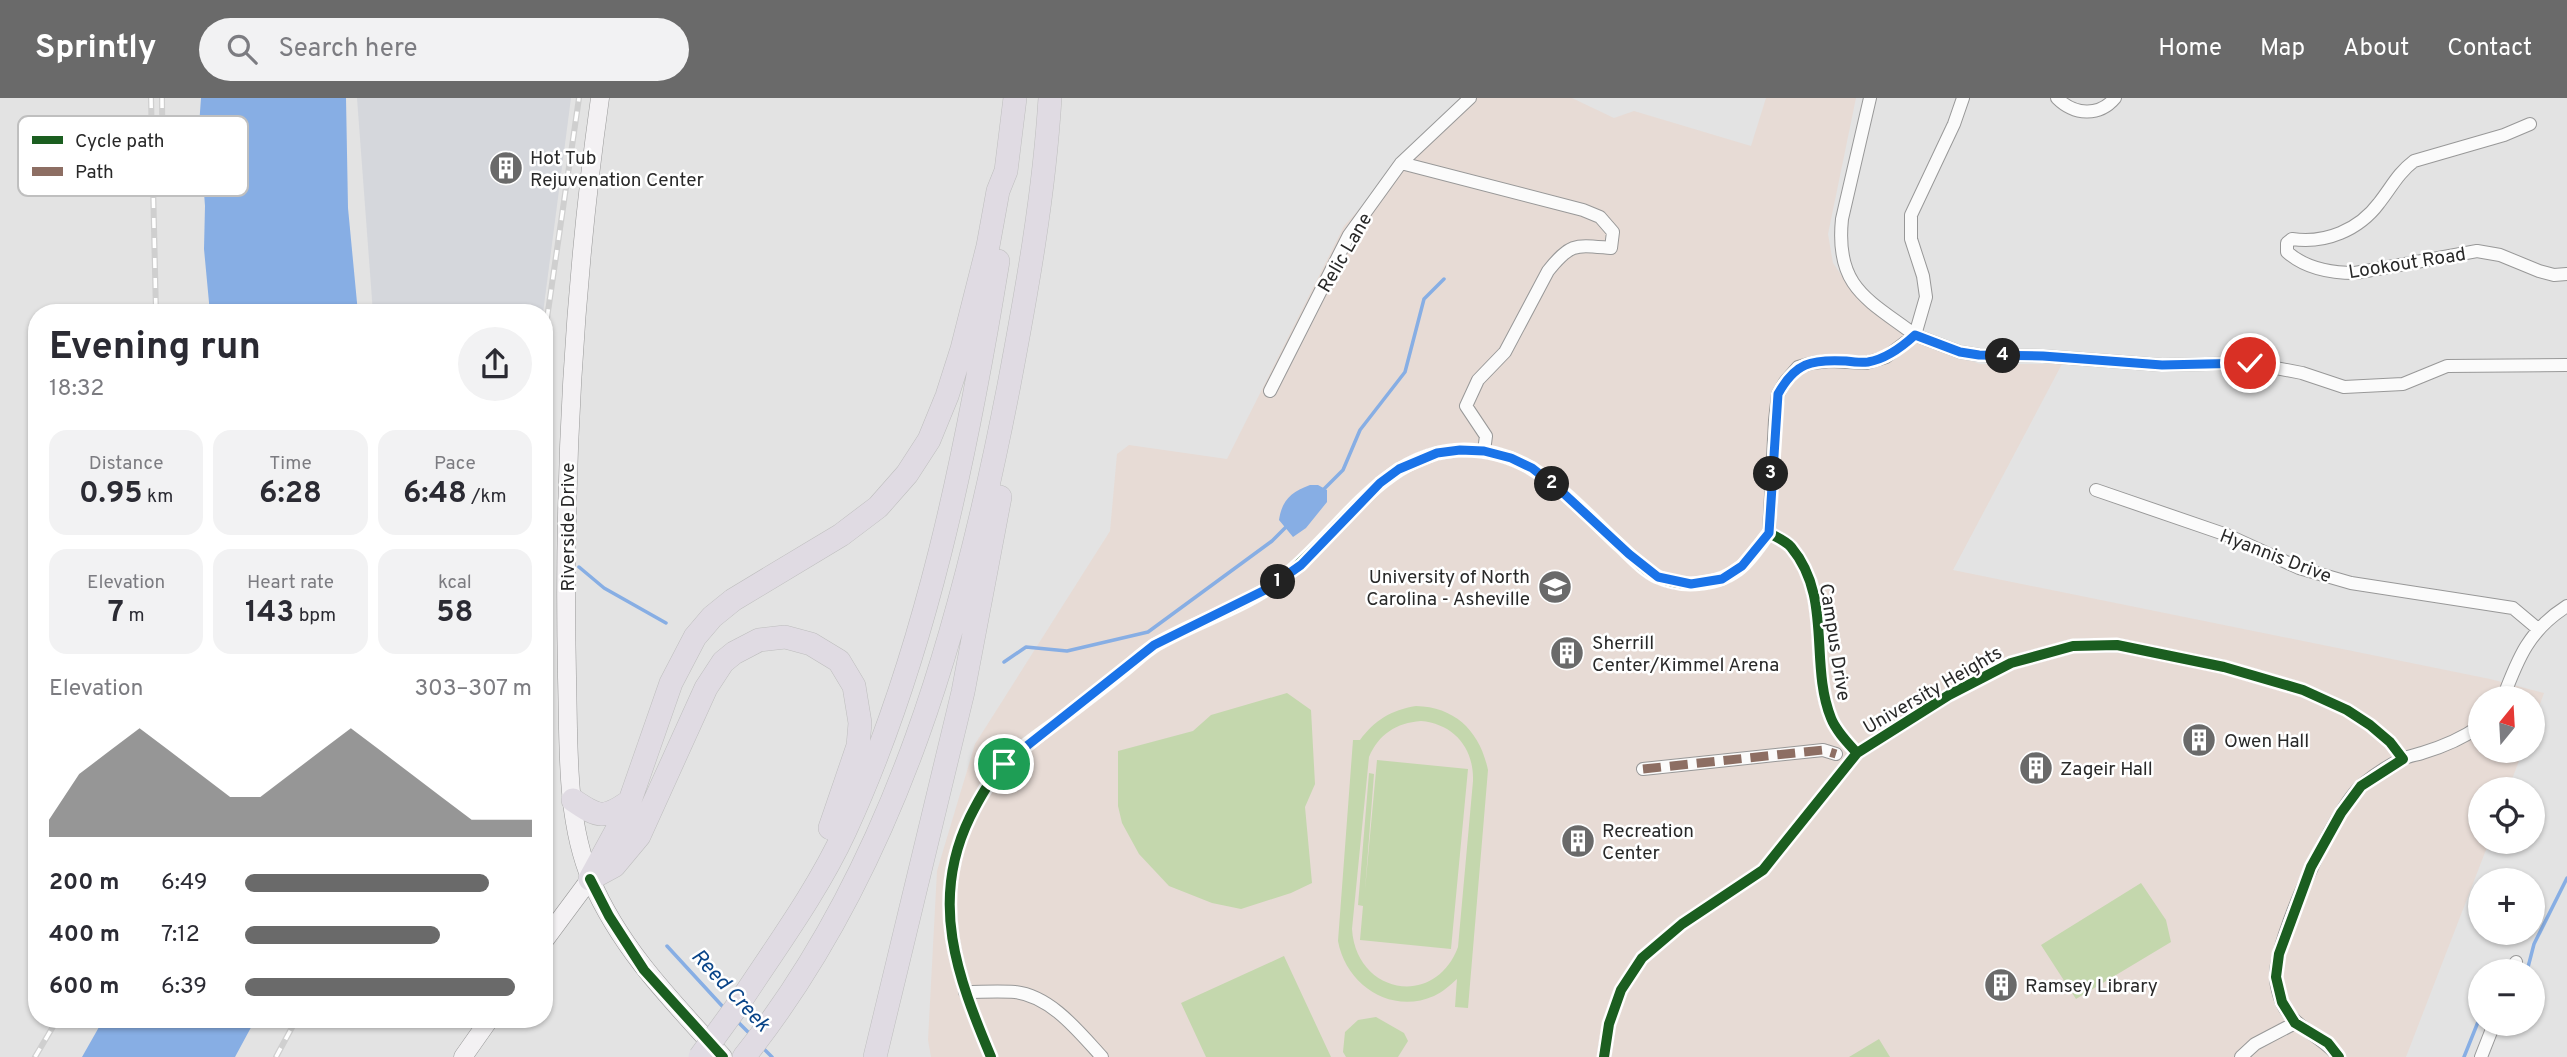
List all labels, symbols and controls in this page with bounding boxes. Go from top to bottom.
search box [199,18,689,81]
text: Sprintly [35,28,157,70]
icon: search [223,30,261,68]
text: Search here [279,33,418,66]
text: Home [2158,34,2222,64]
text: Map [2260,34,2305,64]
text: About [2343,34,2409,64]
text: Contact [2447,34,2532,64]
legend [18,116,248,196]
text: Cycle path [75,130,164,154]
place label: Hot Tub Rejuvenation Center [530,147,705,193]
building icon: Hot Tub Rejuvenation Center [487,149,525,187]
text: Path [75,161,114,185]
street label: Relic Lane [1313,209,1378,297]
street label: Lookout Road [2347,243,2468,285]
text: Evening run [49,324,261,373]
button: share [458,327,532,401]
pin [2220,333,2280,393]
pin: 4 [1986,338,2021,374]
text: 4 [1996,343,2009,367]
icon: check [2231,344,2269,382]
text: 18:32 [49,375,104,404]
text: Distance [89,452,163,476]
text: Time [269,452,312,476]
text: Pace [434,452,476,476]
pin: 3 [1754,456,1788,492]
text: 3 [1765,461,1776,485]
street label: Riverside Drive [557,463,581,591]
pin: 2 [1534,466,1570,502]
text: 2 [1546,471,1557,495]
text: 0.95 [79,476,143,513]
text: 6:28 [259,476,322,513]
text: 6:48 [403,476,467,513]
text: km [143,485,173,509]
text: /km [467,485,507,509]
street label: Hyannis Drive [2216,525,2335,589]
pin: 1 [1260,564,1296,600]
place label: University of North Carolina - Asheville [1366,566,1530,612]
school or university icon: University of North Carolina - Asheville [1536,568,1574,606]
text: 1 [1274,569,1281,593]
text: Elevation [87,571,165,595]
text: Heart rate [247,571,334,595]
text: kcal [438,571,472,595]
street label: Campus Drive [1813,582,1855,703]
text: 7 [108,595,124,632]
text: 143 [245,595,294,632]
text: 58 [436,595,473,632]
text: m [124,604,145,628]
text: bpm [294,604,336,628]
place label: Sherrill Center/Kimmel Arena [1592,632,1779,678]
building icon: Sherrill Center/Kimmel Arena [1548,634,1586,672]
street label: University Heights [1859,641,2007,740]
text: Elevation [49,675,144,704]
text: 303–307 m [414,675,532,704]
north arrow [2468,686,2544,763]
map controls [2468,686,2545,1036]
building icon: Owen Hall [2180,721,2218,759]
place label: Owen Hall [2224,730,2309,754]
pin [974,734,1034,794]
icon: arrive [985,745,1023,783]
building icon: Zageir Hall [2017,749,2055,787]
place label: Zageir Hall [2060,758,2153,782]
button: locate [2468,777,2545,854]
place label: Recreation Center [1602,820,1694,866]
building icon: Recreation Center [1559,822,1597,860]
button: + [2468,868,2545,945]
text: 200 m [49,869,119,898]
text: 6:49 [161,869,208,898]
text: 400 m [49,921,120,950]
text: 7:12 [161,921,200,950]
water label: Reed Creek [685,944,776,1039]
button: − [2468,959,2545,1036]
building icon: Ramsey Library [1982,966,2020,1004]
text: 600 m [49,973,119,1002]
text: 6:39 [161,973,207,1002]
place label: Ramsey Library [2025,975,2158,999]

